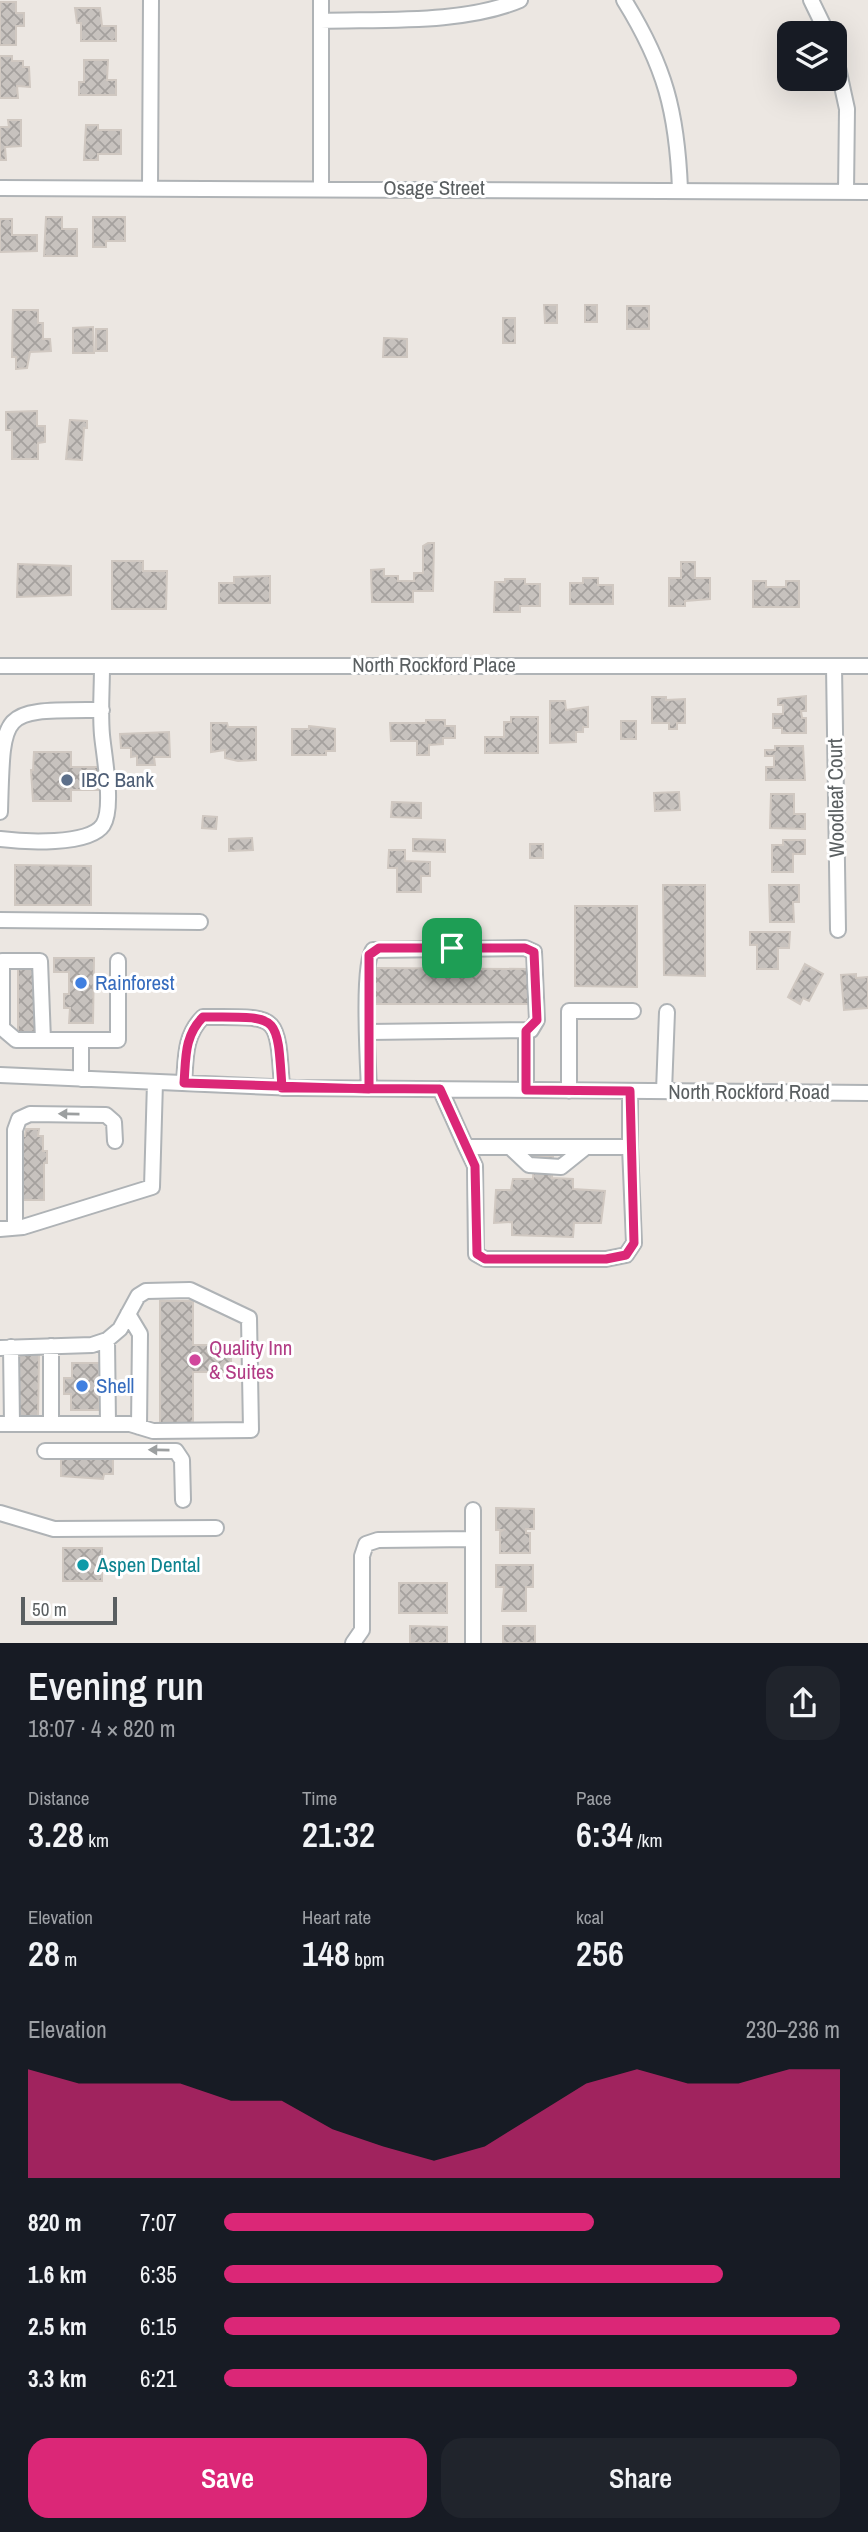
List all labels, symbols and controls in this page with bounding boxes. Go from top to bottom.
map controls [777,21,847,91]
button: layers [777,21,847,91]
street label: Osage Street [383,173,485,202]
street label: North Rockford Place [352,650,516,679]
street label: Woodleaf Court [820,738,851,858]
place label: IBC Bank [81,765,154,794]
marker: IBC Bank [59,772,75,788]
pin [422,918,482,978]
icon: arrive [433,929,471,967]
place label: Rainforest [95,968,175,997]
marker: Rainforest [73,975,89,991]
street label: North Rockford Road [668,1077,830,1106]
one-way arrow [57,1109,79,1120]
place label: Quality Inn & Suites [209,1333,292,1386]
marker: Quality Inn & Suites [187,1352,203,1368]
place label: Shell [96,1371,134,1400]
marker: Shell [74,1378,90,1394]
one-way arrow [148,1444,170,1456]
place label: Aspen Dental [96,1550,200,1579]
marker: Aspen Dental [75,1557,91,1573]
scale bar [21,1594,117,1626]
text: 50 m [32,1596,67,1622]
text: Evening run [28,1661,204,1712]
button: share [766,1666,840,1740]
text: 18:07 · 4 × 820 m [28,1713,175,1744]
text: Distance [28,1785,89,1811]
text: Time [302,1785,337,1811]
text: Pace [576,1785,612,1811]
text: 3.28 [28,1811,84,1858]
text: 21:32 [302,1811,375,1858]
text: 6:34 [576,1811,633,1858]
text: km [84,1827,109,1853]
text: /km [633,1827,662,1853]
text: Elevation [28,1904,93,1930]
text: Heart rate [302,1904,371,1930]
text: kcal [576,1904,604,1930]
text: 28 [28,1930,60,1977]
text: 148 [302,1930,350,1977]
text: 256 [576,1930,624,1977]
text: m [60,1946,77,1972]
text: bpm [350,1946,385,1972]
text: Elevation [28,2014,107,2045]
text: 230–236 m [746,2014,840,2045]
text: 820 m [28,2207,81,2238]
text: 7:07 [140,2207,177,2238]
text: 1.6 km [28,2259,87,2290]
text: 6:35 [140,2259,177,2290]
text: 2.5 km [28,2311,87,2342]
text: 6:15 [140,2311,177,2342]
text: 3.3 km [28,2363,87,2394]
text: 6:21 [140,2363,177,2394]
button: Save [28,2438,427,2518]
button: Share [441,2438,840,2518]

